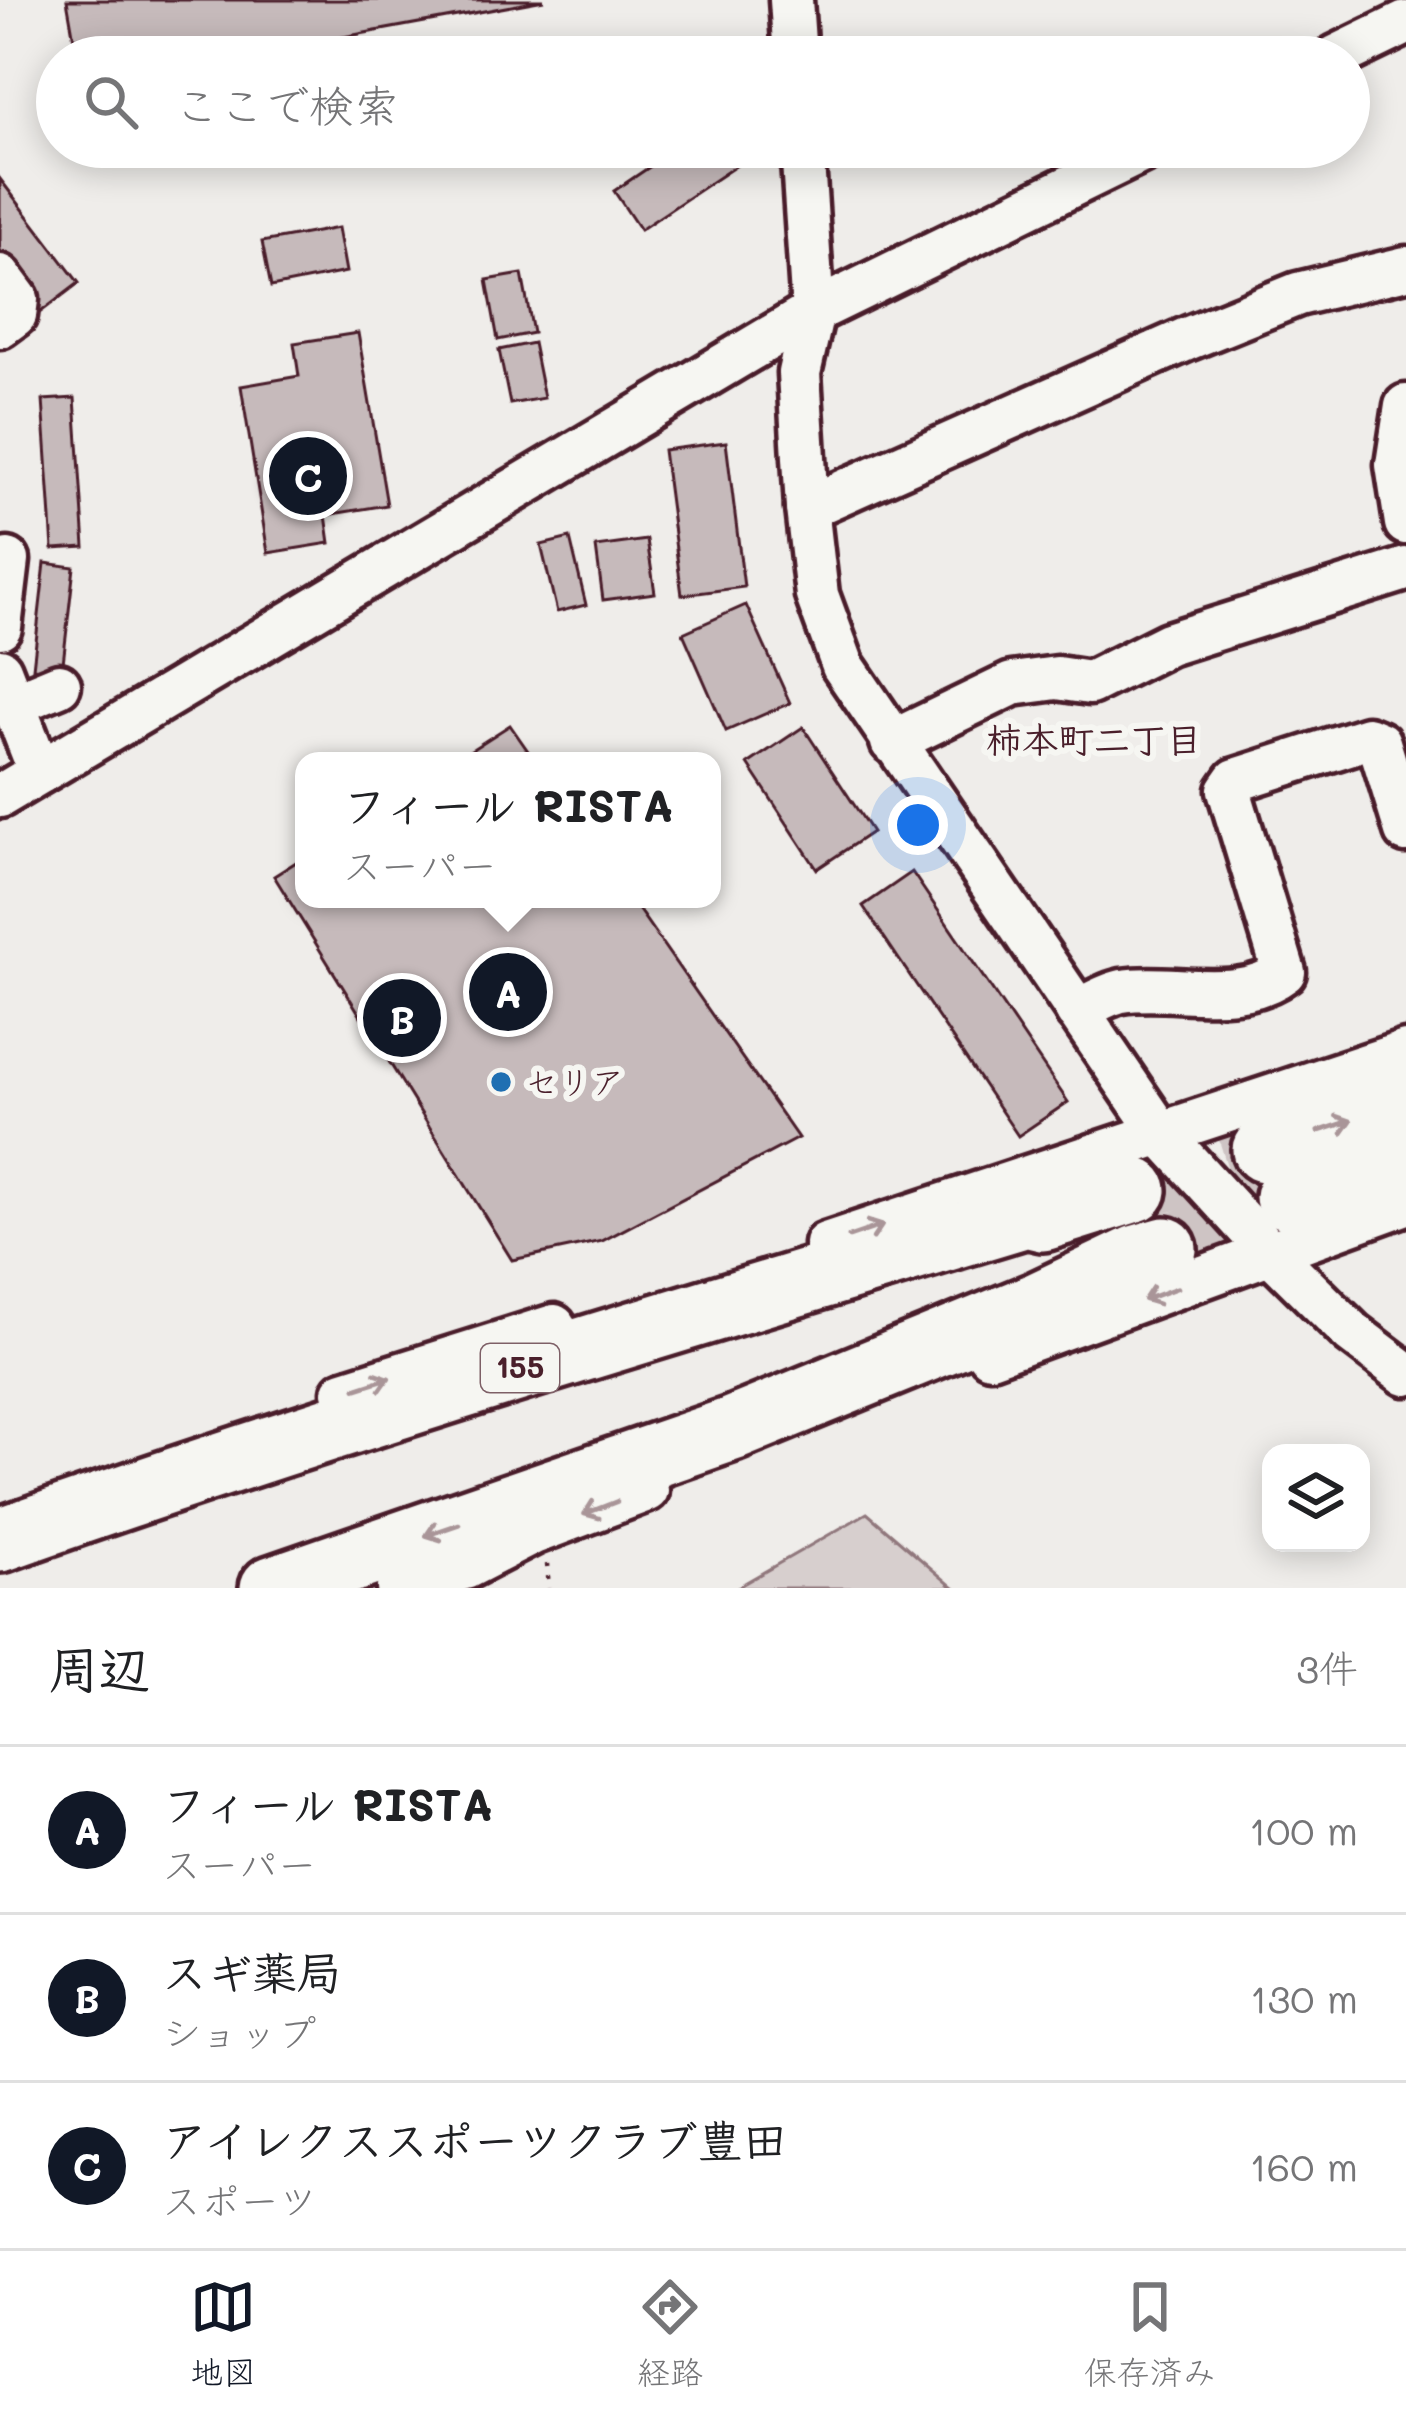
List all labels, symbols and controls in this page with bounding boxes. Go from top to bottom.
search box [36,36,1370,168]
icon: search [78,69,144,135]
text: ここで検索 [174,75,399,133]
pin: C [269,431,347,521]
district label: 柿本町二丁目 [986,715,1202,762]
popup [295,752,721,908]
text: フィール RISTA [342,775,674,833]
your location [888,795,948,855]
text: スーパー [342,839,497,890]
pin: A [469,947,547,1037]
pin: B [363,973,441,1063]
place label: セリア [525,1059,624,1102]
marker: セリア [488,1069,514,1095]
one-way arrow [1315,1114,1353,1136]
one-way arrow [847,1219,884,1240]
one-way arrow [1143,1285,1180,1306]
road number: 155 [481,1344,559,1392]
one-way arrow [353,1370,391,1392]
map controls [1262,1444,1370,1552]
button: layers [1262,1444,1370,1552]
one-way arrow [582,1498,619,1520]
one-way arrow [424,1521,461,1542]
text: 周辺 [48,1634,150,1701]
text: 3件 [1296,1642,1358,1693]
text: フィール RISTA [162,1774,493,1832]
text: A [73,1804,101,1855]
text: 100 m [1249,1804,1358,1855]
text: スーパー [162,1838,316,1889]
text: スギ薬局 [162,1942,342,2000]
text: B [74,1972,100,2023]
text: 130 m [1250,1972,1358,2023]
text: ショップ [162,2006,316,2057]
text: アイレクススポーツクラブ豊田 [162,2110,788,2168]
text: C [73,2140,101,2191]
text: 160 m [1249,2140,1358,2191]
text: スポーツ [162,2174,317,2225]
tab: 地図 [190,2274,256,2394]
tab: 経路 [637,2274,703,2394]
tab: 保存済み [1084,2274,1216,2394]

